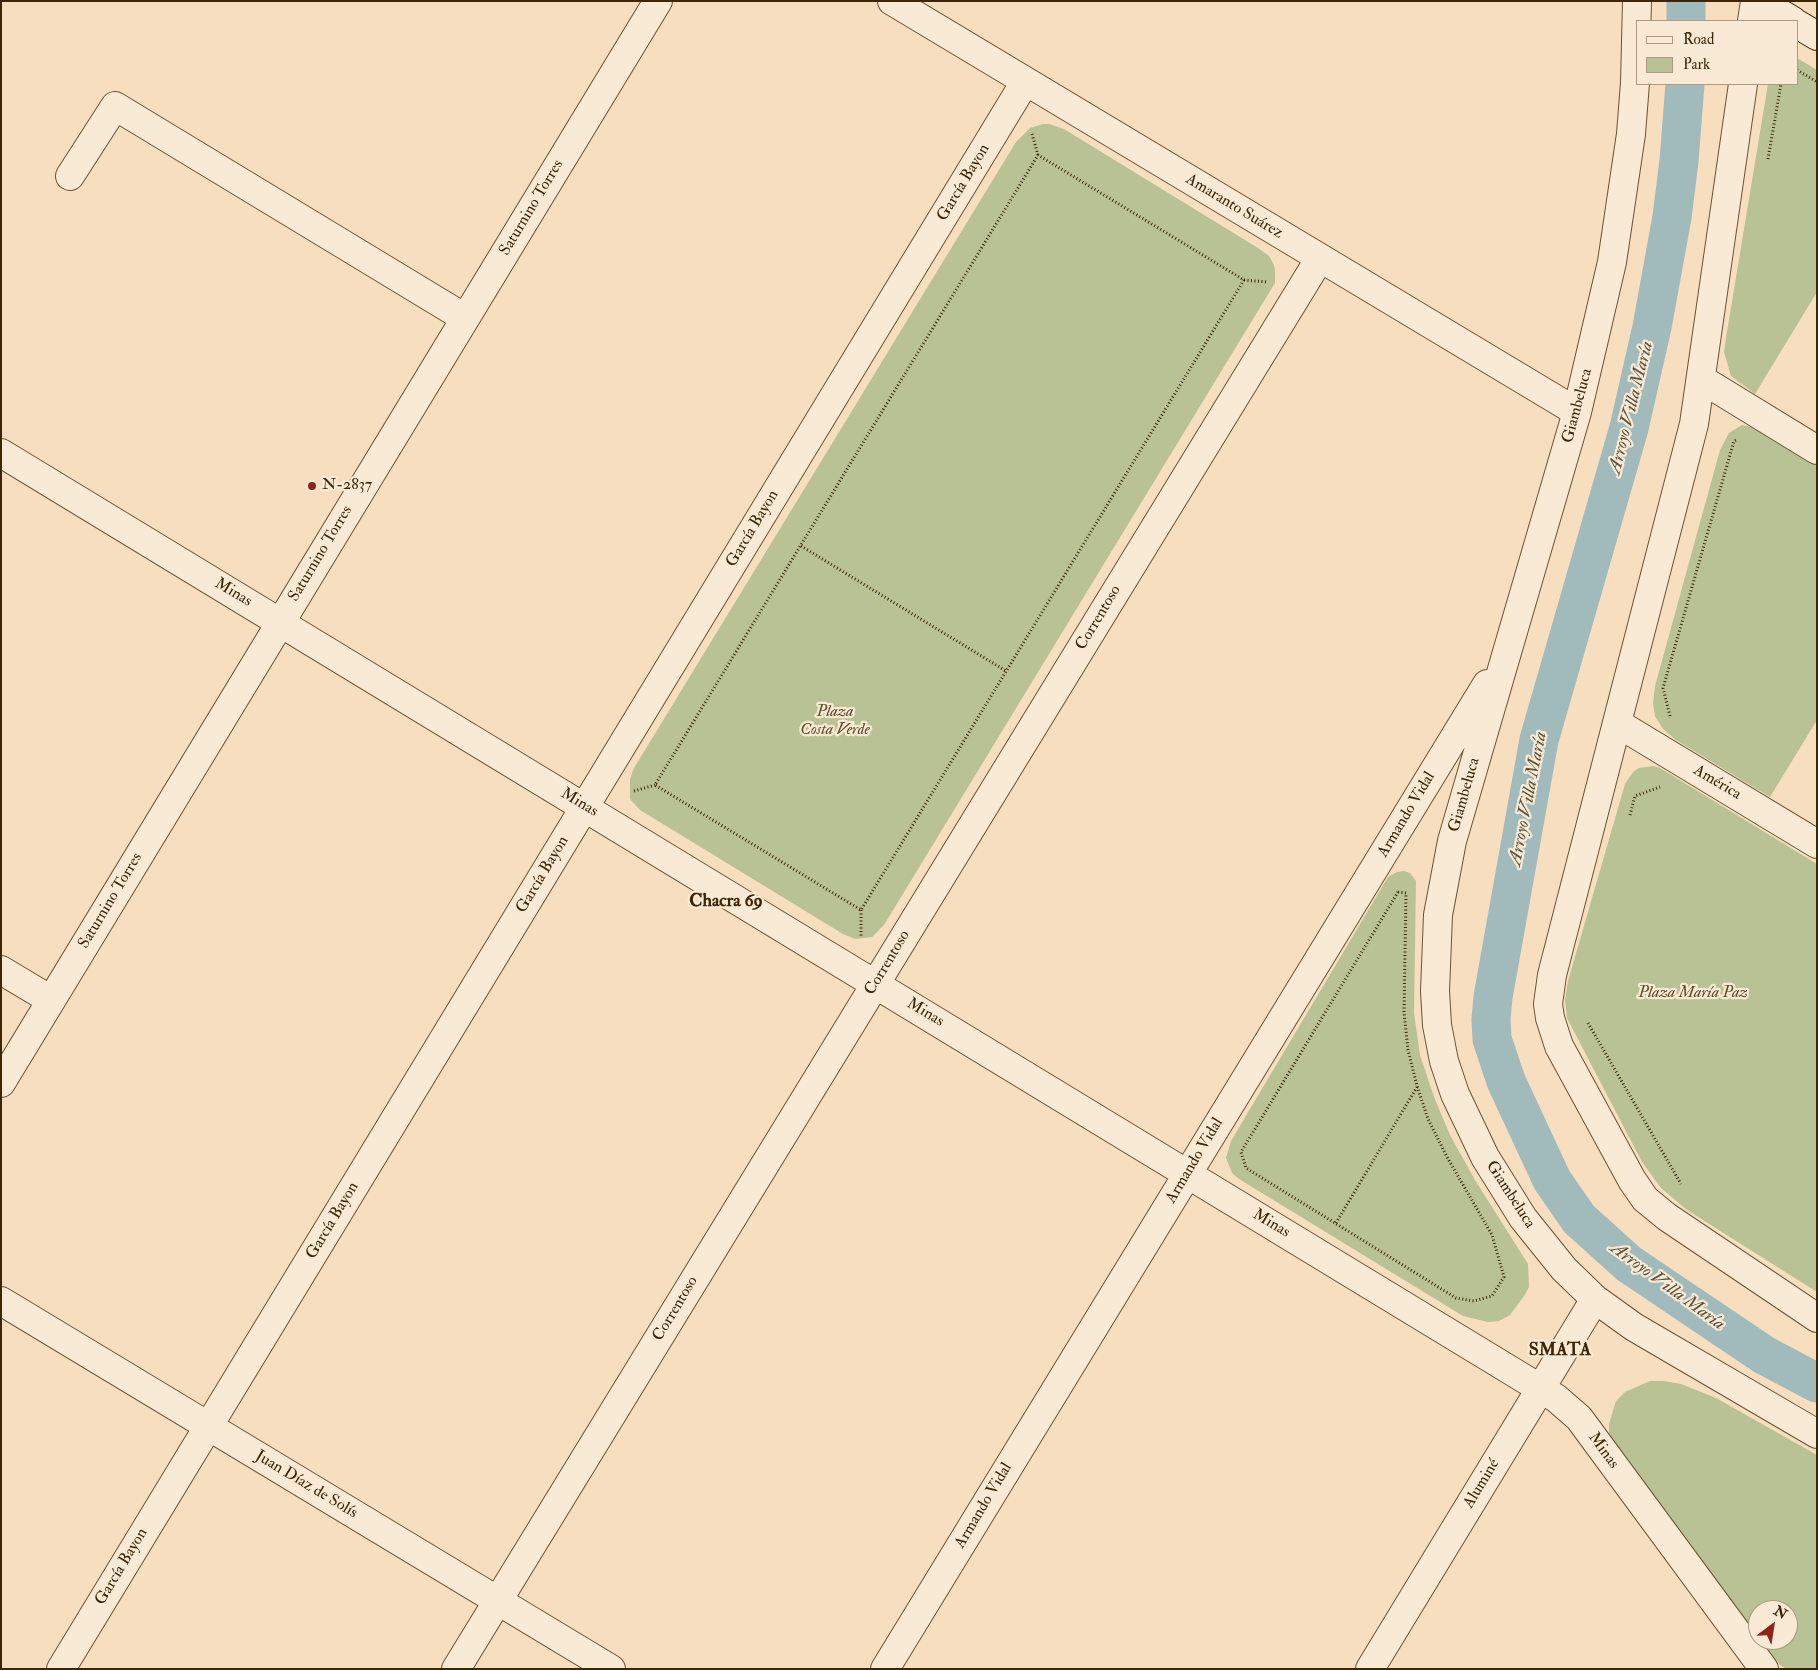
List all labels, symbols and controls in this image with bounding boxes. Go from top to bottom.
legend [1636,20,1798,85]
text: Road [1683,30,1714,49]
text: Park [1683,55,1710,74]
street label: García Bayon [934,141,994,225]
street label: Saturnino Torres [496,157,568,259]
street label: Amaranto Suárez [1182,170,1286,244]
water label: Arroyo Villa María [1605,339,1659,477]
street label: Giambeluca [1559,367,1597,445]
place label: N-2837 [322,476,372,496]
marker: N-2837 [306,480,318,492]
street label: García Bayon [723,487,783,571]
street label: Saturnino Torres [285,503,357,605]
street label: Minas [211,574,255,612]
street label: Correntoso [1072,582,1126,654]
park label: Plaza Costa Verde [800,703,870,741]
water label: Arroyo Villa María [1505,730,1553,868]
street label: Giambeluca [1445,756,1485,834]
street label: América [1690,761,1744,805]
street label: Armando Vidal [1374,769,1440,861]
street label: Minas [557,784,601,822]
street label: García Bayon [513,833,573,917]
street label: Saturnino Torres [75,850,147,952]
district label: Chacra 69 [689,891,763,913]
street label: Correntoso [861,927,915,999]
park label: Plaza María Paz [1638,984,1748,1004]
street label: Minas [903,994,947,1032]
street label: Armando Vidal [1162,1115,1228,1207]
street label: Giambeluca [1481,1158,1539,1232]
street label: García Bayon [303,1179,363,1263]
street label: Minas [1249,1205,1293,1243]
water label: Arroyo Villa María [1606,1238,1728,1336]
street label: Correntoso [649,1273,703,1345]
district label: SMATA [1529,1340,1591,1362]
street label: Minas [1583,1429,1623,1473]
street label: Juan Díaz de Solís [251,1447,361,1523]
street label: Aluminé [1460,1456,1504,1512]
street label: Armando Vidal [951,1460,1017,1552]
street label: García Bayon [92,1525,152,1609]
north arrow [1748,1600,1798,1650]
text: N [1771,1602,1790,1623]

